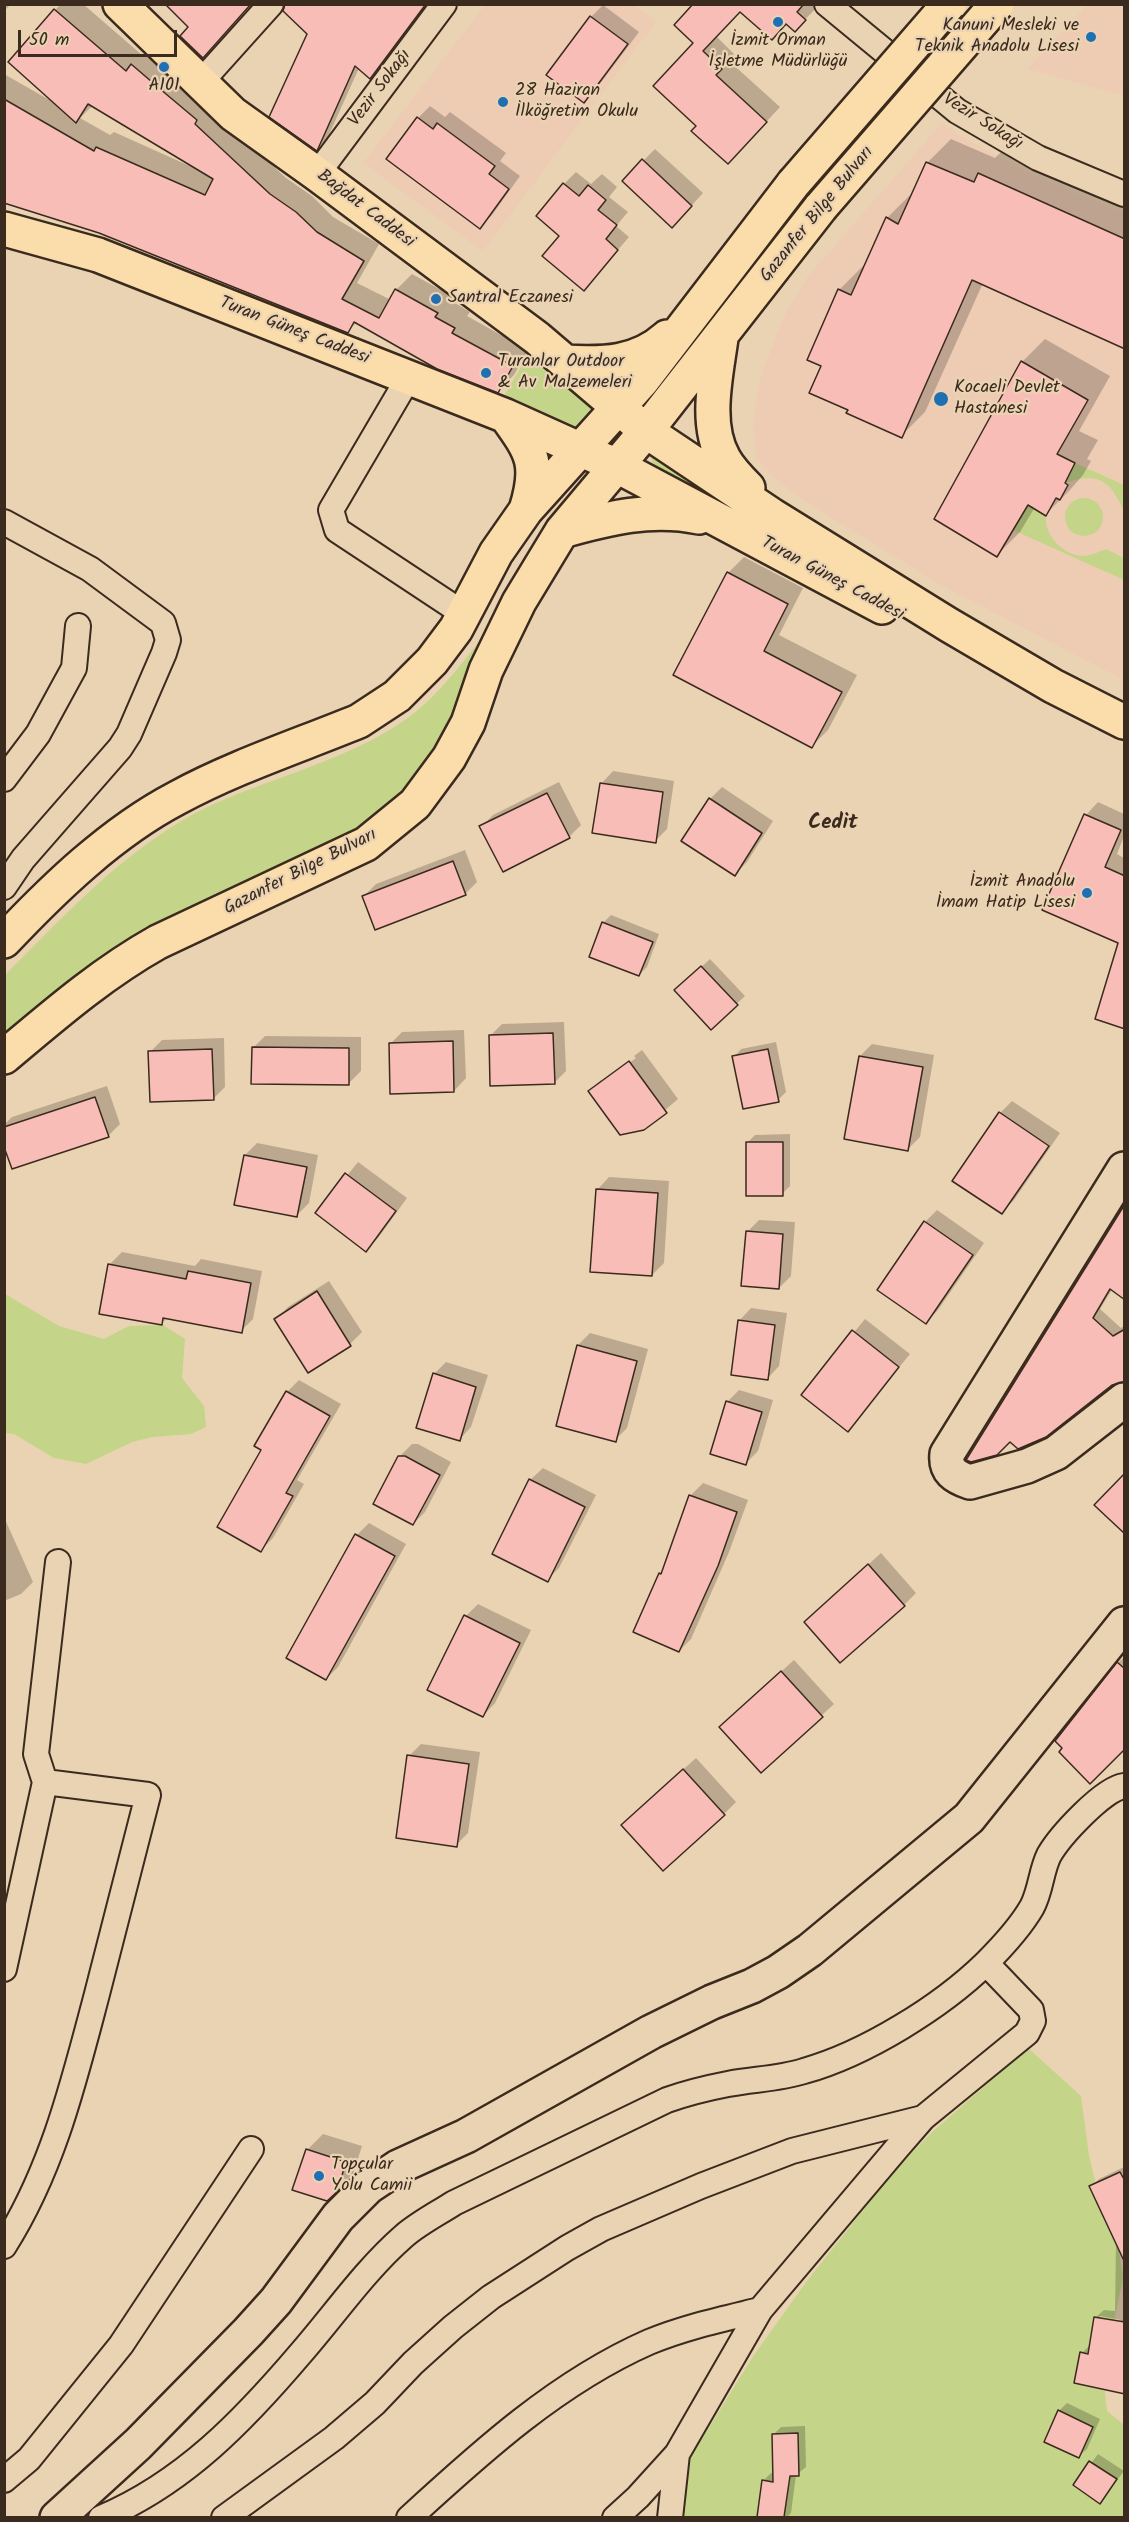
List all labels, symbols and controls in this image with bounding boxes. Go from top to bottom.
marker: İzmit Orman İşletme Müdürlüğü [771,15,785,29]
place label: Kanuni Mesleki ve Teknik Anadolu Lisesi [915,16,1079,58]
scale bar [21,18,180,56]
text: 50 m [29,26,69,55]
marker: Kanuni Mesleki ve Teknik Anadolu Lisesi [1084,30,1098,44]
place label: İzmit Orman İşletme Müdürlüğü [709,31,847,74]
street label: Vezir Sokağı [345,46,417,132]
marker: A101 [157,60,171,74]
place label: A101 [148,76,180,98]
place label: 28 Haziran İlköğretim Okulu [515,81,638,124]
street label: Vezir Sokağı [938,90,1026,156]
marker: 28 Haziran İlköğretim Okulu [496,95,510,109]
street label: Gazanfer Bilge Bulvarı [757,143,879,287]
street label: Bağdat Caddesi [312,166,418,254]
place label: Santral Eczanesi [448,288,573,310]
marker: Santral Eczanesi [429,292,443,306]
street label: Turan Güneş Caddesi [216,293,372,371]
place label: Turanlar Outdoor & Av Malzemeleri [498,352,632,394]
marker: Turanlar Outdoor & Av Malzemeleri [479,366,493,380]
place label: Kocaeli Devlet Hastanesi [954,378,1060,420]
marker: Kocaeli Devlet Hastanesi [932,390,950,408]
street label: Turan Güneş Caddesi [757,533,907,627]
district label: Cedit [808,811,858,837]
street label: Gazanfer Bilge Bulvarı [221,825,381,921]
place label: İzmit Anadolu İmam Hatip Lisesi [936,872,1075,914]
marker: İzmit Anadolu İmam Hatip Lisesi [1080,886,1094,900]
place label: Topçular Yolu Camii [331,2155,412,2198]
marker: Topçular Yolu Camii [312,2169,326,2183]

